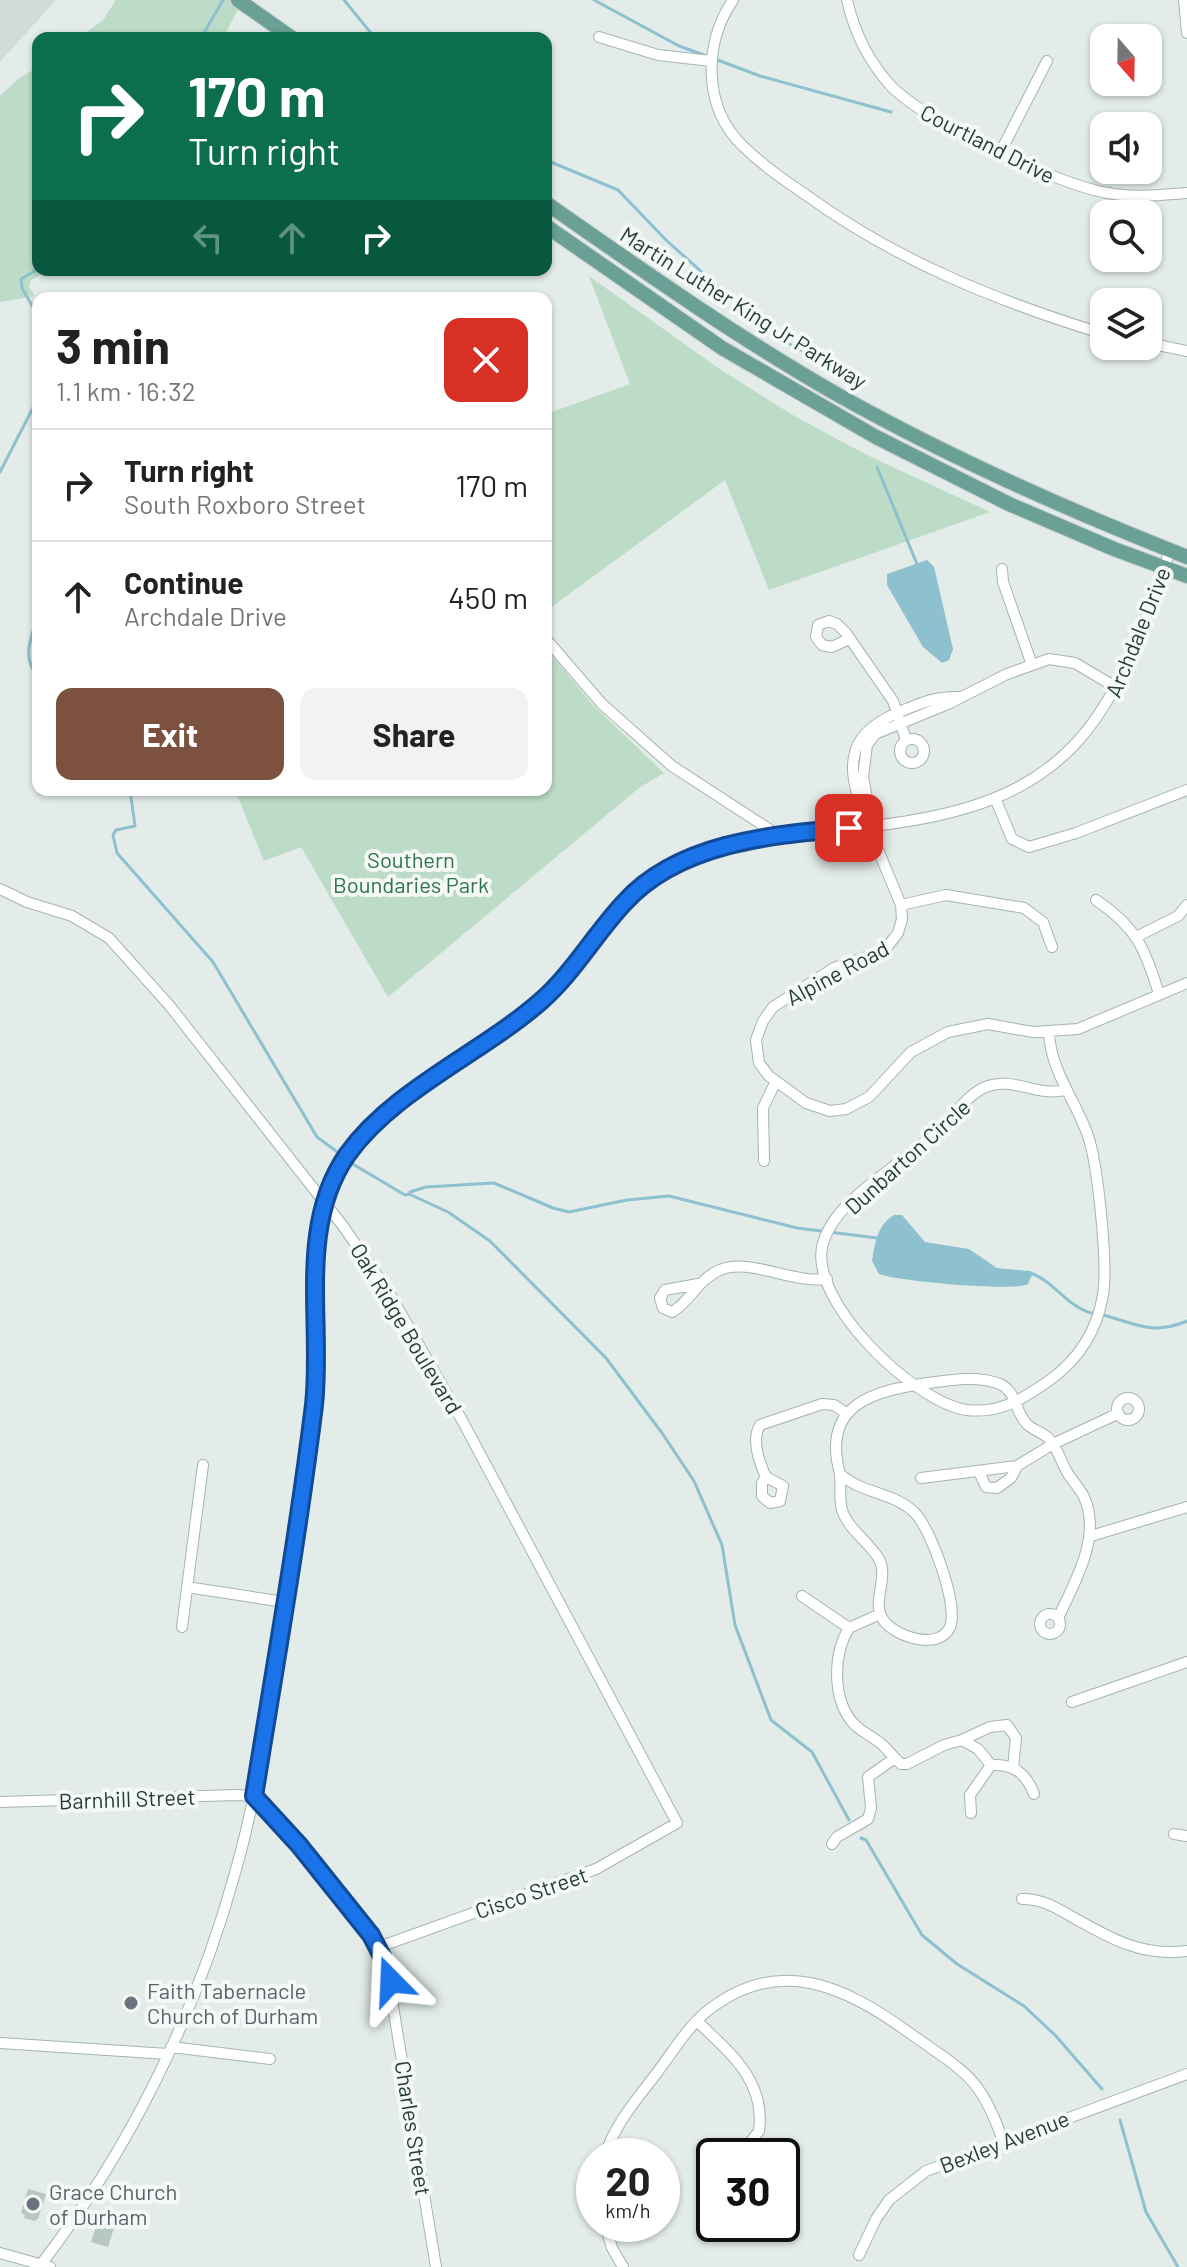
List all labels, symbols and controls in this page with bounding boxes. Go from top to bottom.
north arrow [1090,24,1162,96]
map controls [1090,24,1162,360]
text: 170 m [188,61,325,128]
icon: right [56,64,160,168]
street label: Courtland Drive [917,98,1059,188]
button: sound [1090,112,1162,184]
text: Turn right [188,129,340,172]
button: search [1090,200,1162,272]
icon: left [186,216,230,260]
icon: ahead [270,216,314,260]
icon: right [354,216,398,260]
street label: Martin Luther King Jr Parkway [616,220,872,394]
button: layers [1090,288,1162,360]
text: 3 min [56,316,170,374]
button: close [444,318,528,402]
text: 1.1 km · 16:32 [56,375,196,406]
text: Turn right [124,452,254,488]
icon: right [56,463,100,507]
text: 170 m [456,467,528,503]
text: South Roxboro Street [124,488,366,519]
street label: Archdale Drive [1099,563,1175,701]
text: Continue [124,564,244,600]
icon: ahead [56,575,100,619]
text: 450 m [448,579,528,615]
text: Archdale Drive [124,600,287,631]
button: Exit [56,688,284,780]
button: Share [300,688,528,780]
pin [815,794,883,862]
icon: arrive [827,806,871,850]
park label: Southern Boundaries Park [333,846,489,897]
street label: Alpine Road [781,934,893,1010]
street label: Dunbarton Circle [839,1093,975,1219]
street label: Oak Ridge Boulevard [346,1238,468,1418]
street label: Barnhill Street [58,1783,196,1813]
street label: Cisco Street [471,1861,591,1923]
position arrow [349,1939,433,2023]
place label: Faith Tabernacle Church of Durham [147,1977,318,2028]
marker: Faith Tabernacle Church of Durham [122,1994,140,2012]
street label: Charles Street [391,2059,437,2197]
street label: Bexley Avenue [936,2104,1072,2178]
speed limit sign: 30 [696,2138,800,2242]
text: 20 [605,2156,651,2204]
place label: Grace Church of Durham [49,2178,177,2229]
marker: Grace Church of Durham [24,2195,42,2213]
text: km/h [605,2198,651,2222]

